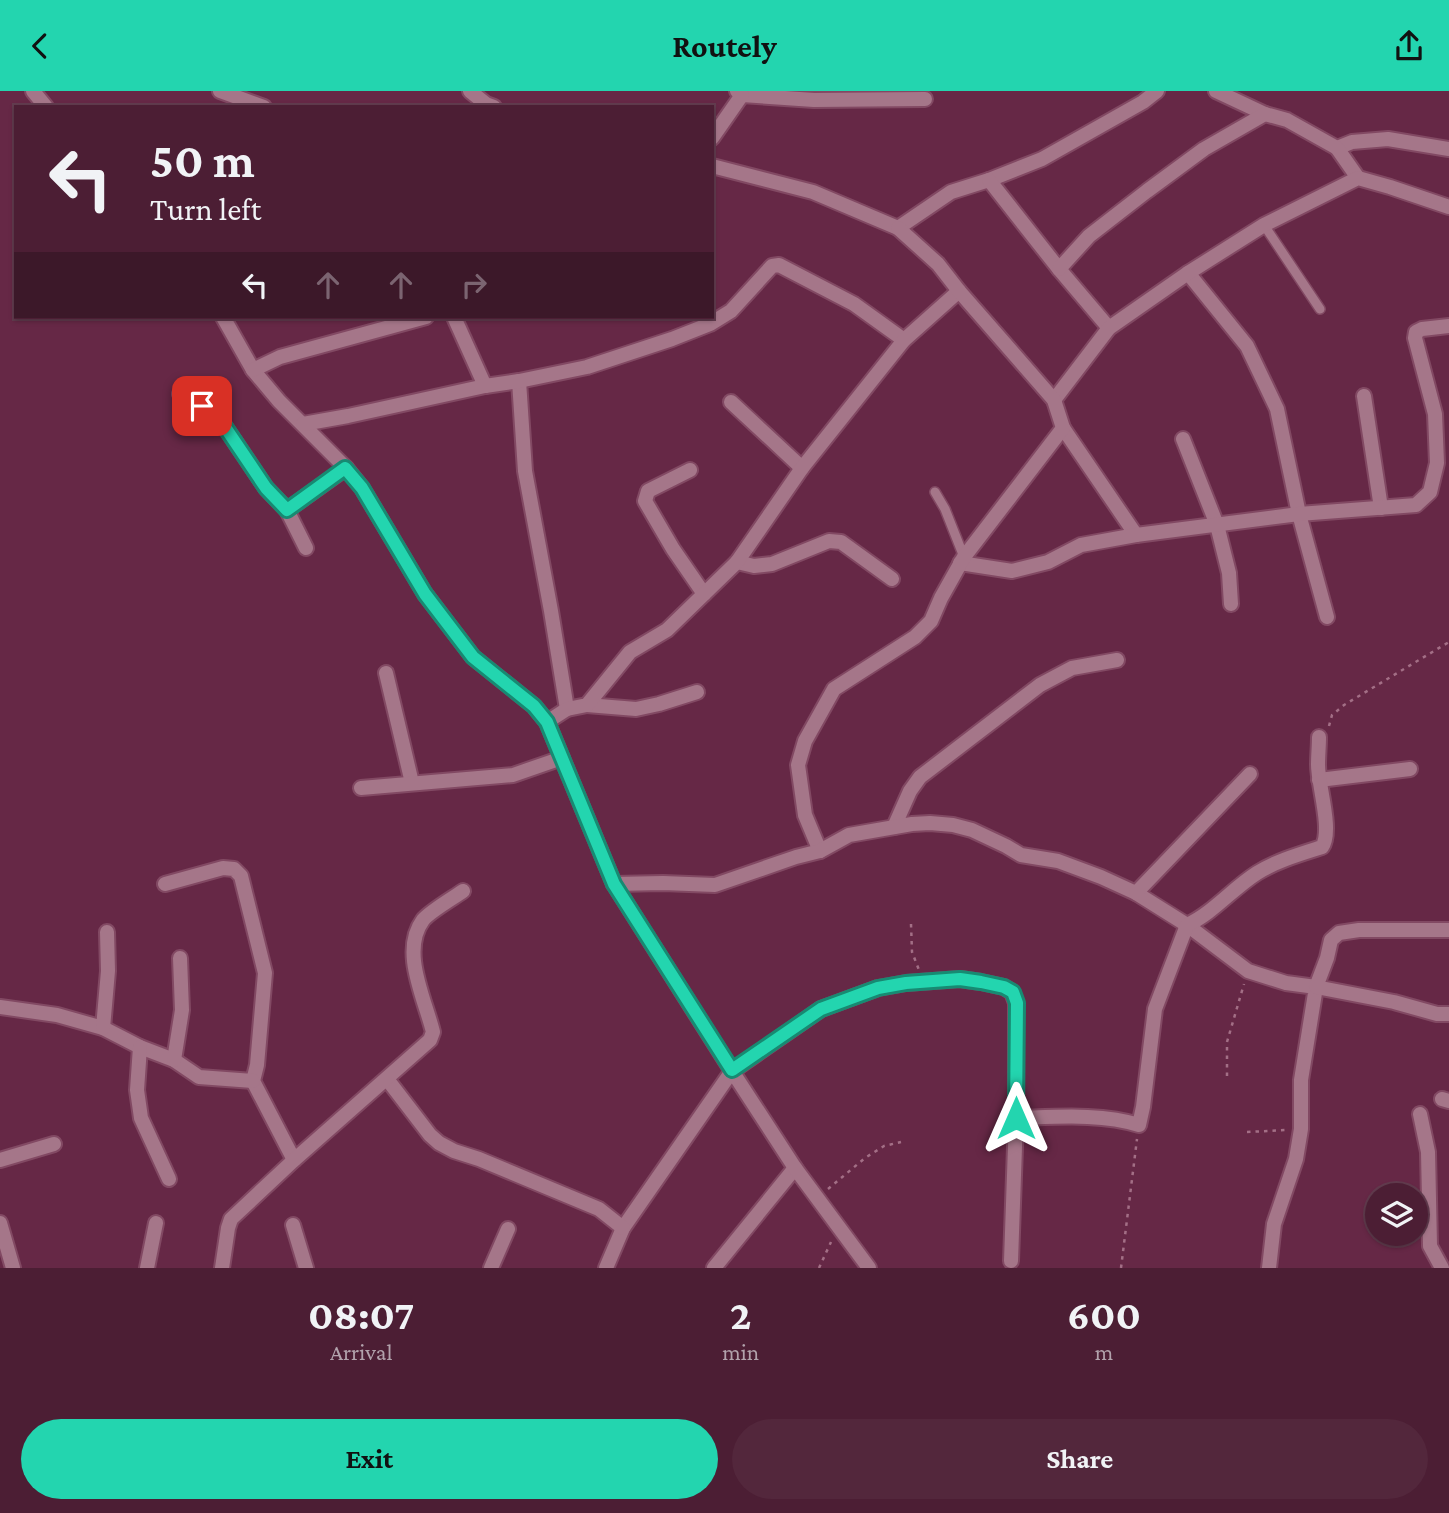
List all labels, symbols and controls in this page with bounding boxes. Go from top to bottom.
icon: back [21,27,59,65]
icon: share [1390,27,1428,65]
text: Routely [672,28,777,64]
icon: left [35,133,126,224]
text: 50 m [150,133,255,188]
text: Turn left [150,191,261,227]
icon: left [236,266,274,304]
icon: ahead [309,266,347,304]
icon: ahead [382,266,420,304]
icon: right [455,266,493,304]
pin [172,376,232,436]
icon: arrive [183,387,221,425]
position arrow [979,1081,1053,1155]
map controls [1365,1183,1428,1246]
button: layers [1365,1183,1428,1246]
text: 08:07 [308,1291,414,1338]
text: 2 [730,1291,751,1338]
text: 600 [1067,1291,1141,1338]
text: Arrival [330,1339,392,1365]
text: min [722,1339,759,1365]
text: m [1095,1339,1113,1365]
button: Exit [21,1419,718,1499]
button: Share [732,1419,1428,1499]

